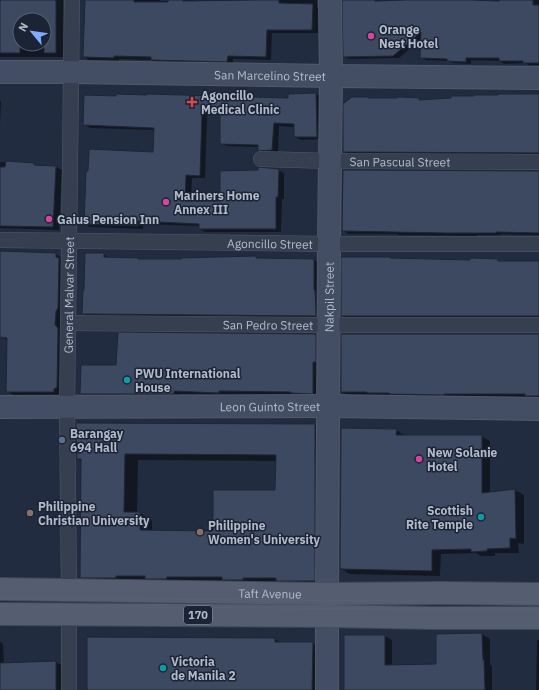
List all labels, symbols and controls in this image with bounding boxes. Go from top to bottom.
north arrow [12,12,52,52]
text: N [15,20,31,34]
place label: Orange Nest Hotel [379,22,438,51]
marker: Orange Nest Hotel [366,31,376,41]
street label: San Marcelino Street [214,67,326,83]
place label: Agoncillo Medical Clinic [201,88,279,117]
marker: Agoncillo Medical Clinic [186,96,198,108]
street label: San Pascual Street [349,154,450,169]
place label: Mariners Home Annex III [174,188,260,217]
marker: Mariners Home Annex III [161,197,171,207]
place label: Gaius Pension Inn [57,212,159,227]
marker: Gaius Pension Inn [44,214,54,224]
street label: Agoncillo Street [227,235,313,251]
street label: General Malvar Street [60,236,77,354]
street label: Nakpil Street [321,262,336,332]
street label: San Pedro Street [223,317,313,332]
place label: PWU International House [135,366,241,395]
marker: PWU International House [122,375,132,385]
street label: Leon Guinto Street [220,399,320,414]
place label: Barangay 694 Hall [70,426,124,455]
marker: Barangay 694 Hall [57,435,67,445]
place label: New Solanie Hotel [427,445,498,474]
marker: New Solanie Hotel [414,454,424,464]
place label: Philippine Christian University [38,499,150,528]
place label: Scottish Rite Temple [406,503,473,532]
marker: Philippine Christian University [25,508,35,518]
marker: Scottish Rite Temple [476,512,486,522]
place label: Philippine Women's University [208,518,321,547]
marker: Philippine Women's University [195,527,205,537]
street label: Taft Avenue [238,585,302,601]
road number: 170 [184,606,212,624]
place label: Victoria de Manila 2 [171,654,236,683]
marker: Victoria de Manila 2 [158,663,168,673]

